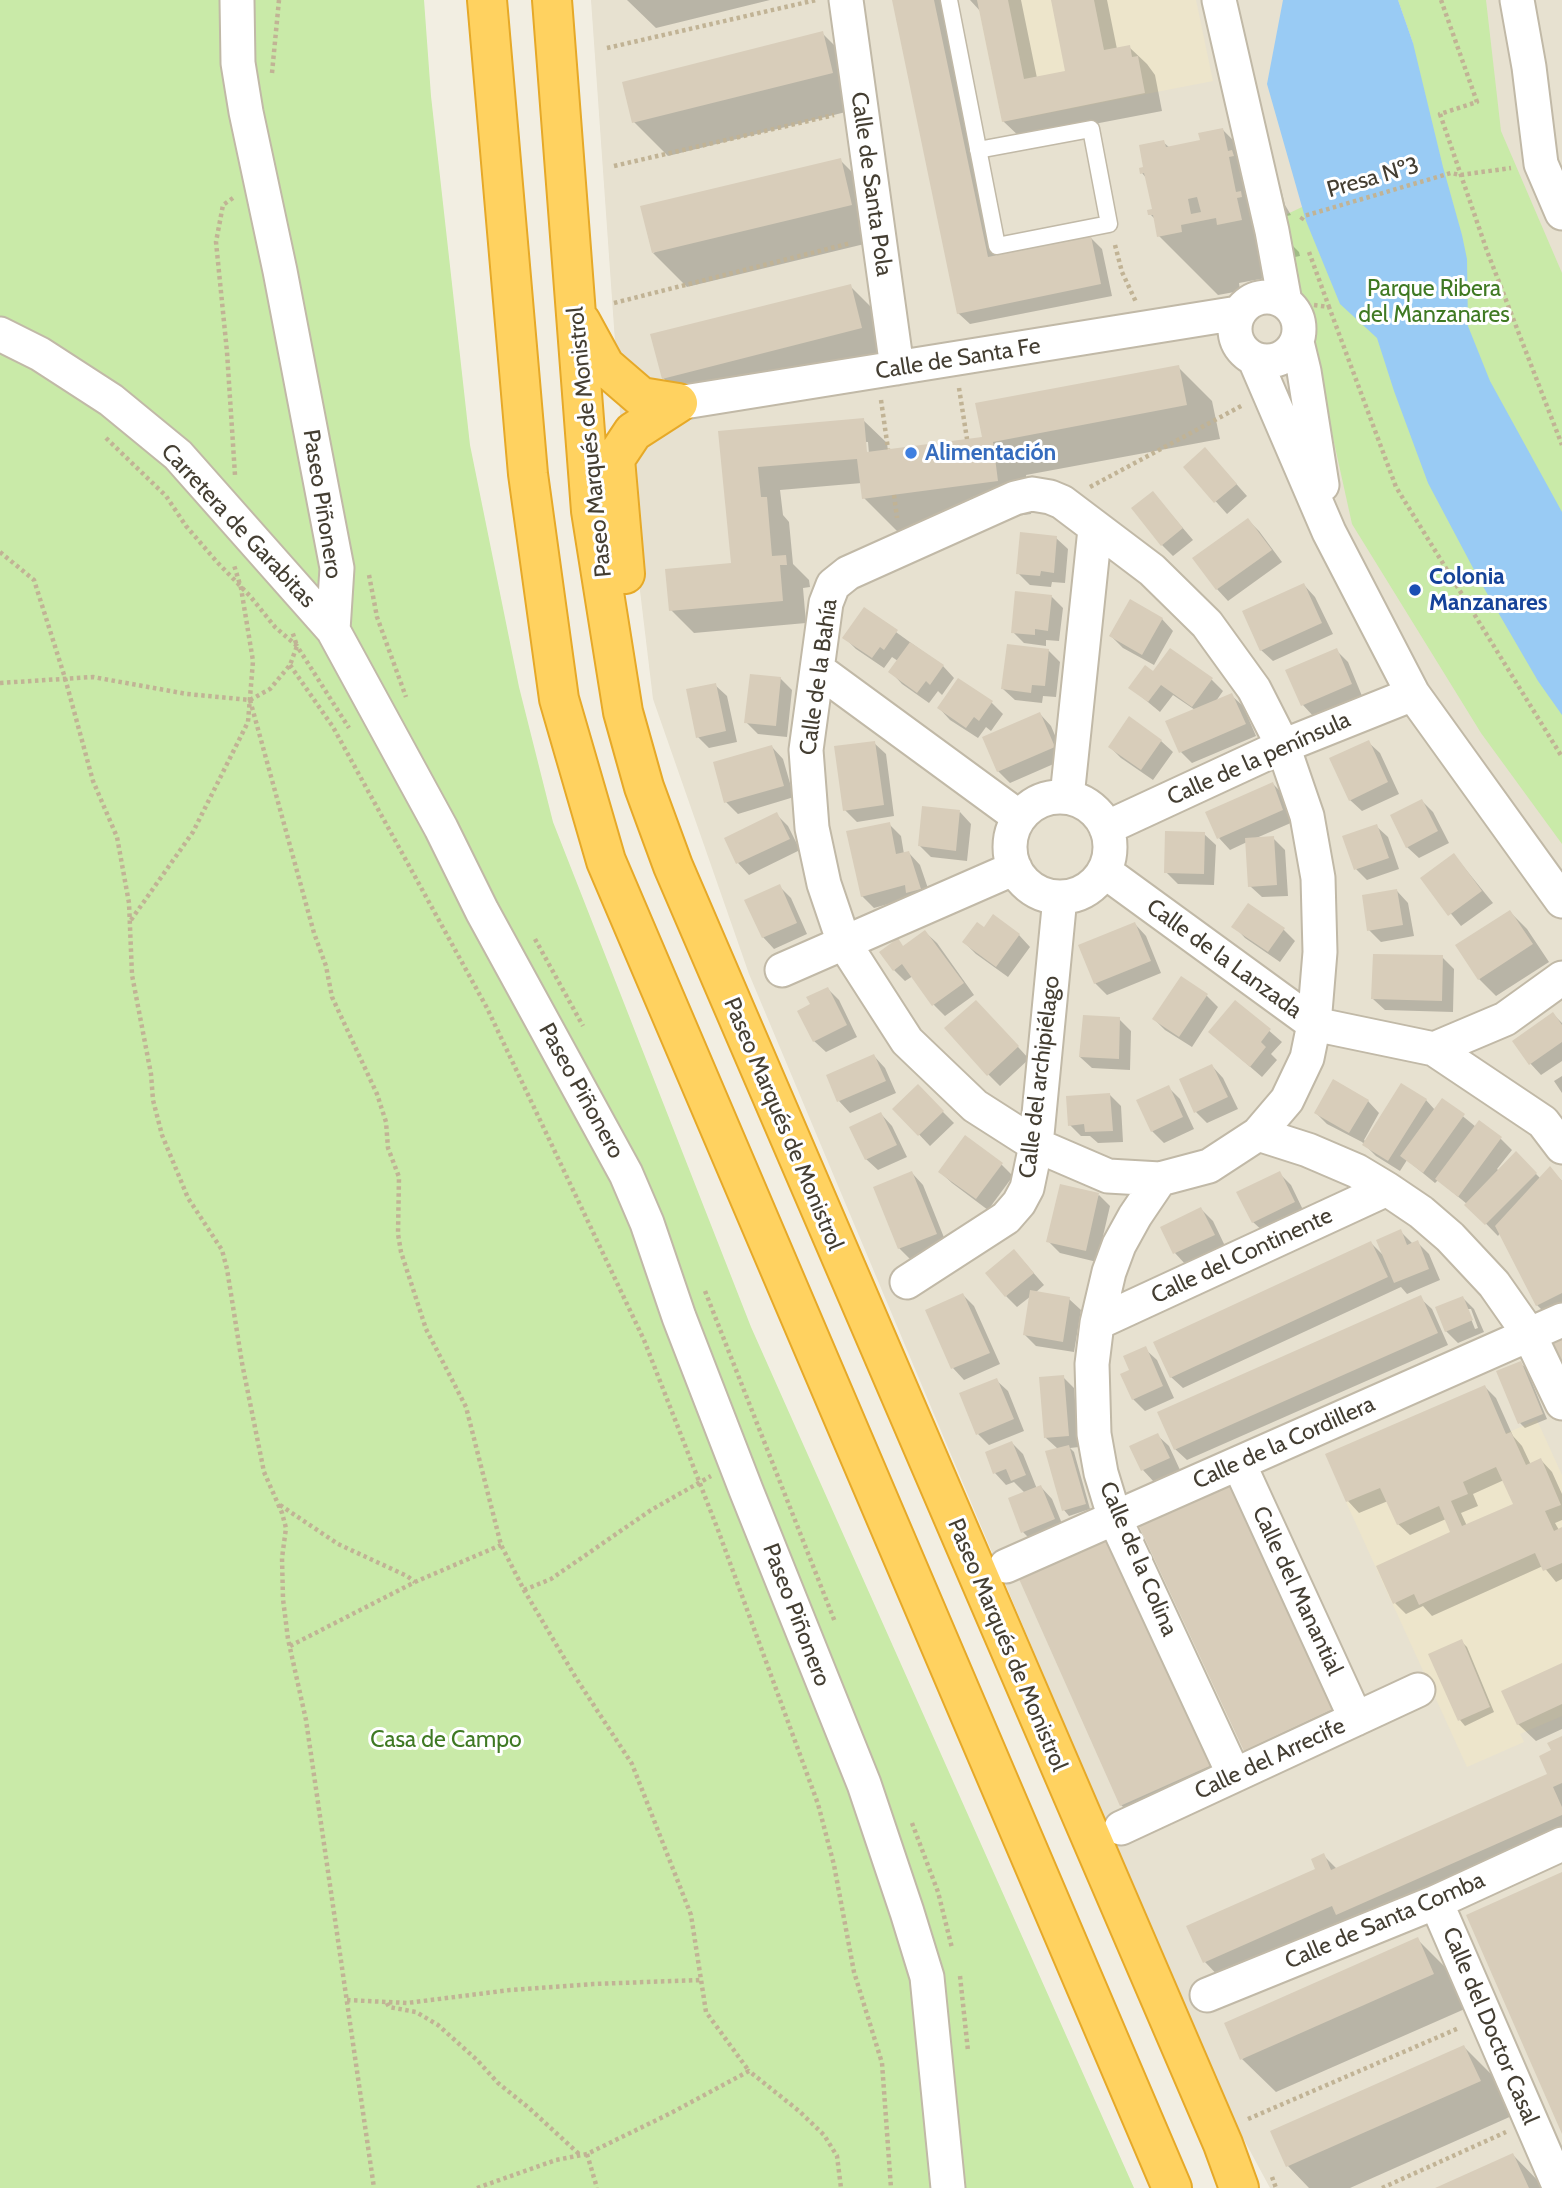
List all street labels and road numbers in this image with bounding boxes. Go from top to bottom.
street label: Calle de Santa Pola [844,90,898,278]
street label: Presa Nº3 [1324,152,1422,204]
street label: Paseo Marqués de Monistrol [562,305,618,579]
street label: Calle de Santa Fe [874,332,1042,386]
street label: Paseo Piñonero [297,427,347,581]
street label: Carretera de Garabitas [155,438,321,614]
street label: Calle de la Bahía [794,597,844,757]
street label: Calle de la península [1163,706,1355,812]
street label: Calle de la Lanzada [1141,893,1307,1025]
street label: Calle del archipiélago [1014,974,1066,1180]
street label: Paseo Marqués de Monistrol [717,994,849,1254]
street label: Paseo Piñonero [532,1018,630,1164]
street label: Calle del Continente [1147,1202,1337,1310]
street label: Calle de la Cordillera [1189,1391,1379,1495]
street label: Calle de la Colina [1093,1478,1183,1640]
street label: Calle del Manantial [1246,1502,1348,1680]
street label: Paseo Marqués de Monistrol [941,1515,1073,1775]
street label: Paseo Piñonero [756,1540,836,1690]
street label: Calle del Arrecife [1190,1712,1350,1806]
street label: Calle de Santa Comba [1281,1866,1489,1976]
street label: Calle del Doctor Casal [1436,1923,1544,2129]

